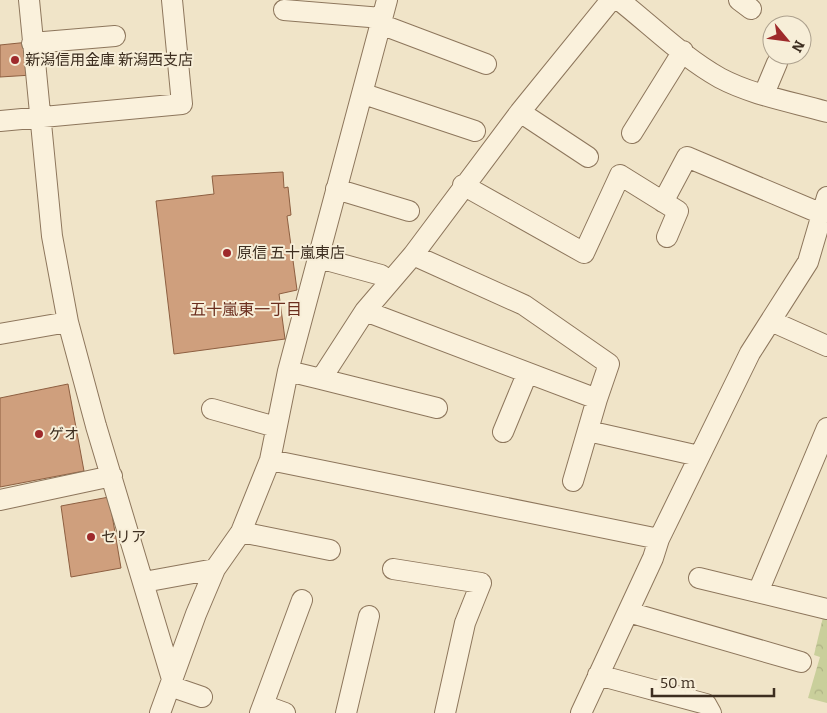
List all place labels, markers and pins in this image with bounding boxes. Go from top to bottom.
place label: 新潟信用金庫 新潟西支店 [25,51,193,69]
marker: 新潟信用金庫 新潟西支店 [9,54,21,66]
place label: 原信 五十嵐東店 [237,244,345,262]
marker: 原信 五十嵐東店 [221,247,233,259]
place label: ゲオ [49,425,79,443]
marker: ゲオ [33,428,45,440]
place label: セリア [101,528,146,546]
marker: セリア [85,531,97,543]

